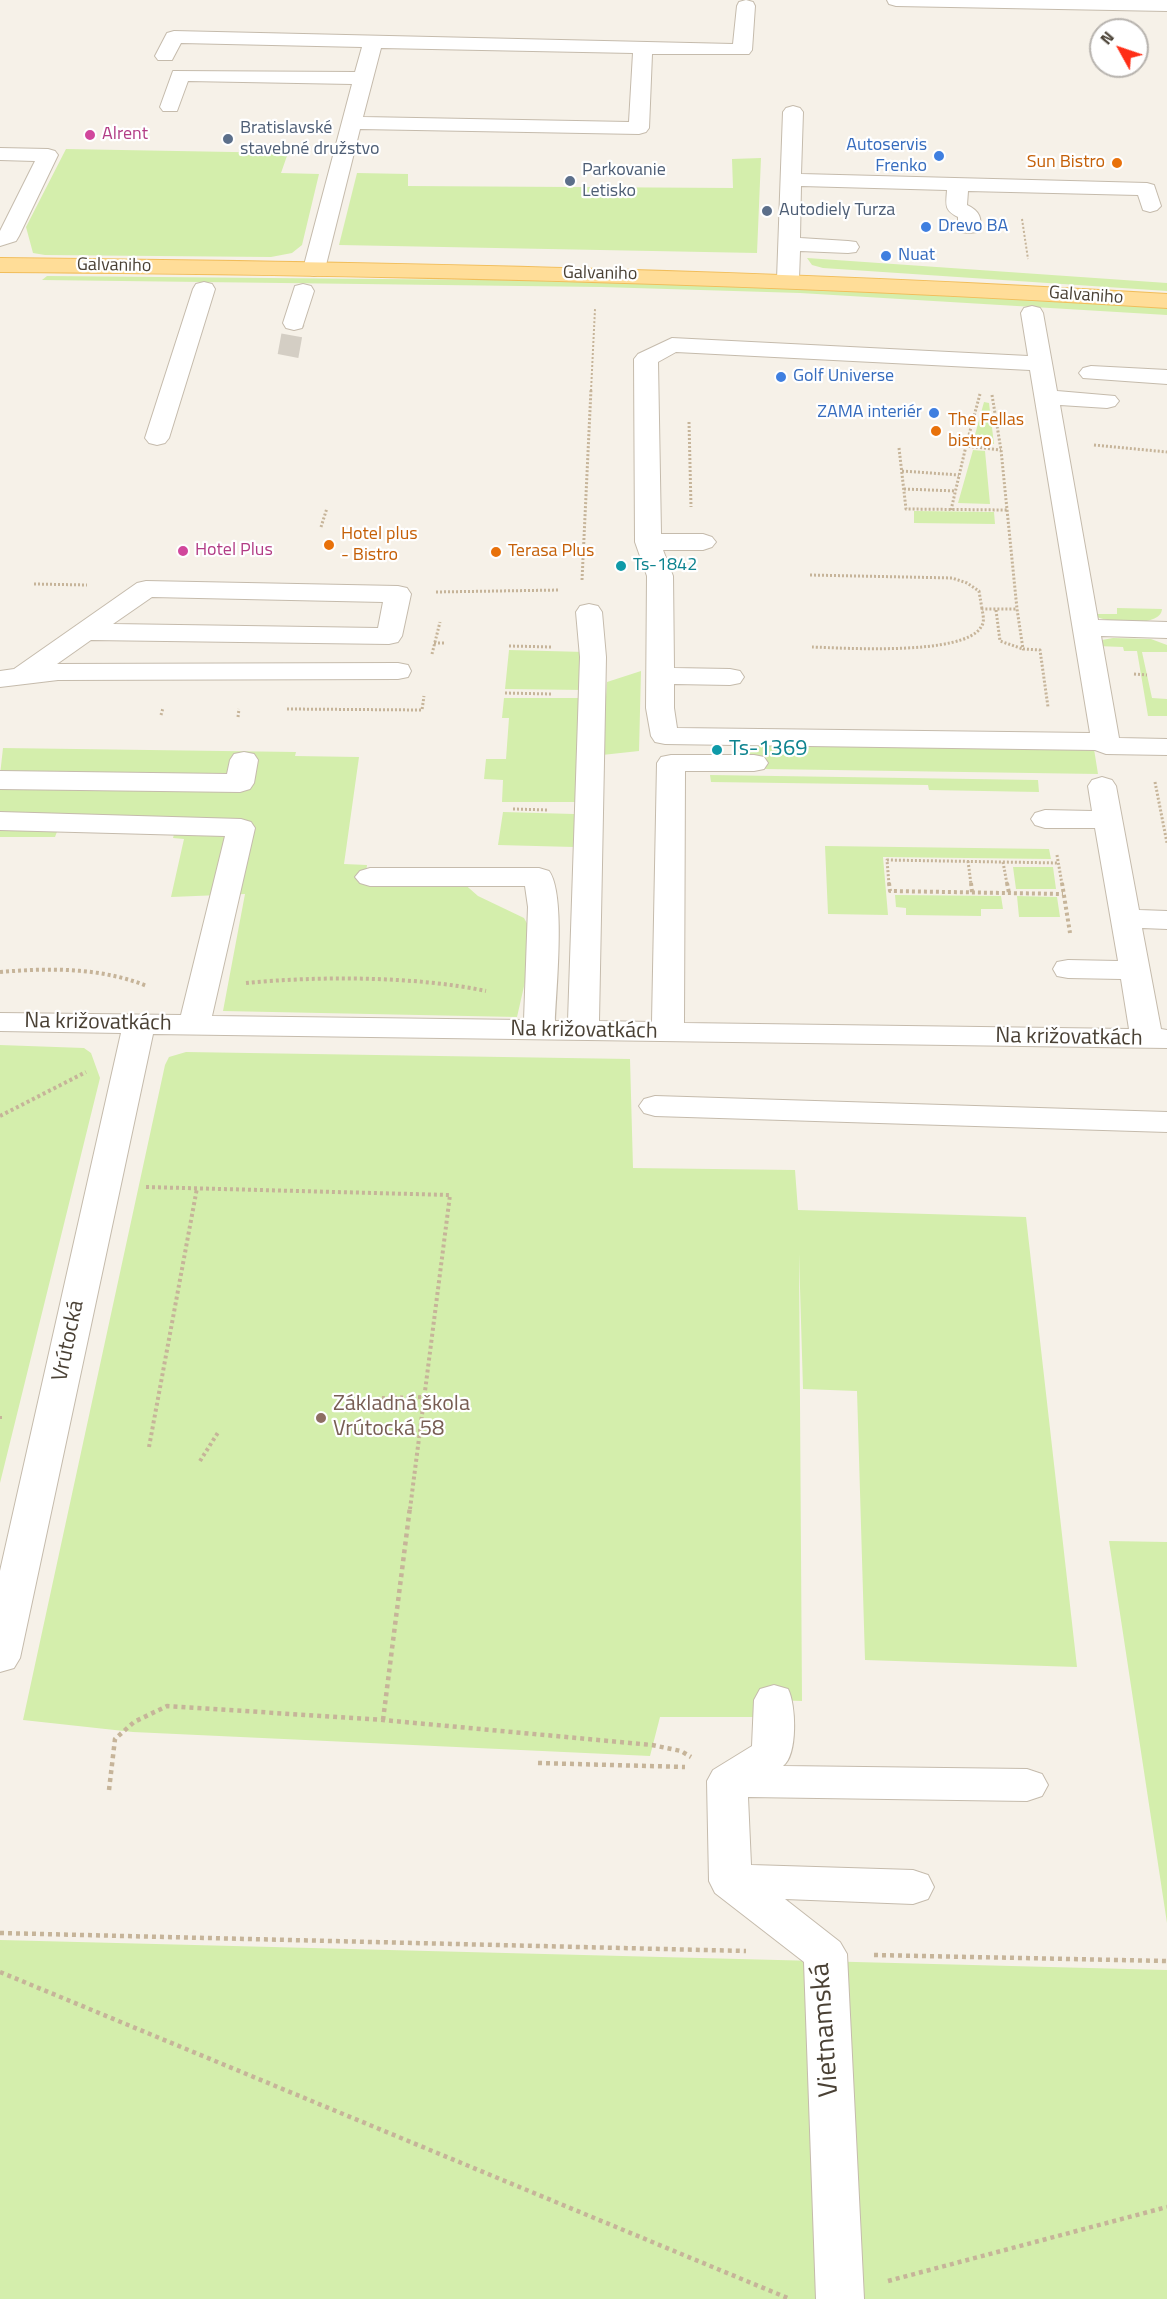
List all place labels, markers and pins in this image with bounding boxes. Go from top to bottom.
place label: Bratislavské stavebné družstvo [240,118,380,160]
place label: Alrent [102,124,148,146]
marker: Alrent [83,128,97,142]
marker: Bratislavské stavebné družstvo [221,132,235,146]
place label: Autoservis Frenko [846,135,927,178]
marker: Autoservis Frenko [932,149,946,163]
place label: Sun Bistro [1027,152,1105,174]
marker: Sun Bistro [1110,156,1124,170]
place label: Parkovanie Letisko [582,160,666,202]
marker: Parkovanie Letisko [563,174,577,188]
place label: Autodiely Turza [779,200,895,222]
marker: Autodiely Turza [760,204,774,218]
place label: Drevo BA [938,216,1008,238]
marker: Drevo BA [919,220,933,234]
place label: Nuat [898,245,935,267]
marker: Nuat [879,249,893,263]
place label: Golf Universe [793,366,894,388]
marker: Golf Universe [774,370,788,384]
place label: ZAMA interiér [817,402,922,424]
marker: ZAMA interiér [927,406,941,420]
place label: The Fellas bistro [948,410,1024,452]
marker: The Fellas bistro [929,424,943,438]
place label: Hotel plus - Bistro [341,524,418,566]
marker: Hotel plus - Bistro [322,538,336,552]
place label: Hotel Plus [195,540,273,562]
place label: Terasa Plus [508,541,594,563]
marker: Hotel Plus [176,544,190,558]
marker: Terasa Plus [489,545,503,559]
place label: Ts-1842 [633,555,697,577]
marker: Ts-1842 [614,559,628,573]
place label: Ts-1369 [729,737,808,763]
marker: Ts-1369 [710,743,724,757]
place label: Základná škola Vrútocká 58 [333,1392,470,1444]
marker: Základná škola Vrútocká 58 [314,1411,328,1425]

